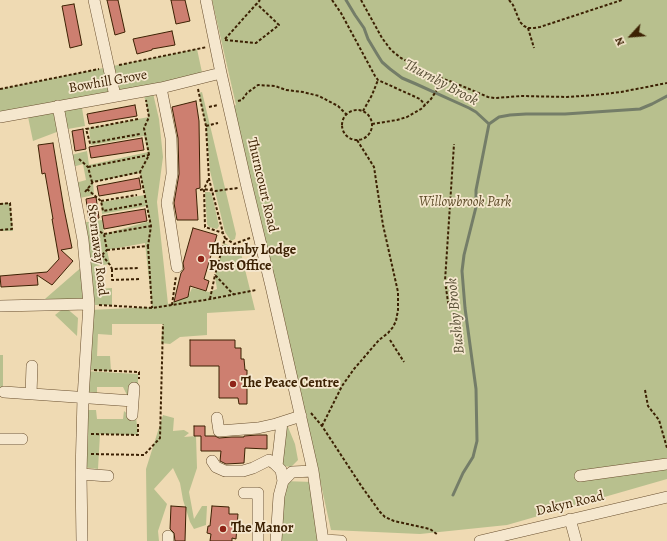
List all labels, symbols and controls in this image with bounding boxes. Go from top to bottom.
north arrow [611,16,651,56]
text: N [611,35,628,48]
water label: Thurnby Brook [401,56,481,110]
street label: Bowhill Grove [68,67,148,97]
street label: Thurncourt Road [243,136,281,234]
park label: Willowbrook Park [419,195,511,211]
street label: Stornaway Road [83,203,111,297]
place label: Thurnby Lodge Post Office [209,243,296,276]
marker: Thurnby Lodge Post Office [196,254,206,264]
water label: Bushby Brook [443,277,469,355]
place label: The Peace Centre [241,376,339,392]
marker: The Peace Centre [228,379,238,389]
street label: Dakyn Road [534,488,606,520]
place label: The Manor [231,521,294,537]
marker: The Manor [218,524,228,534]

